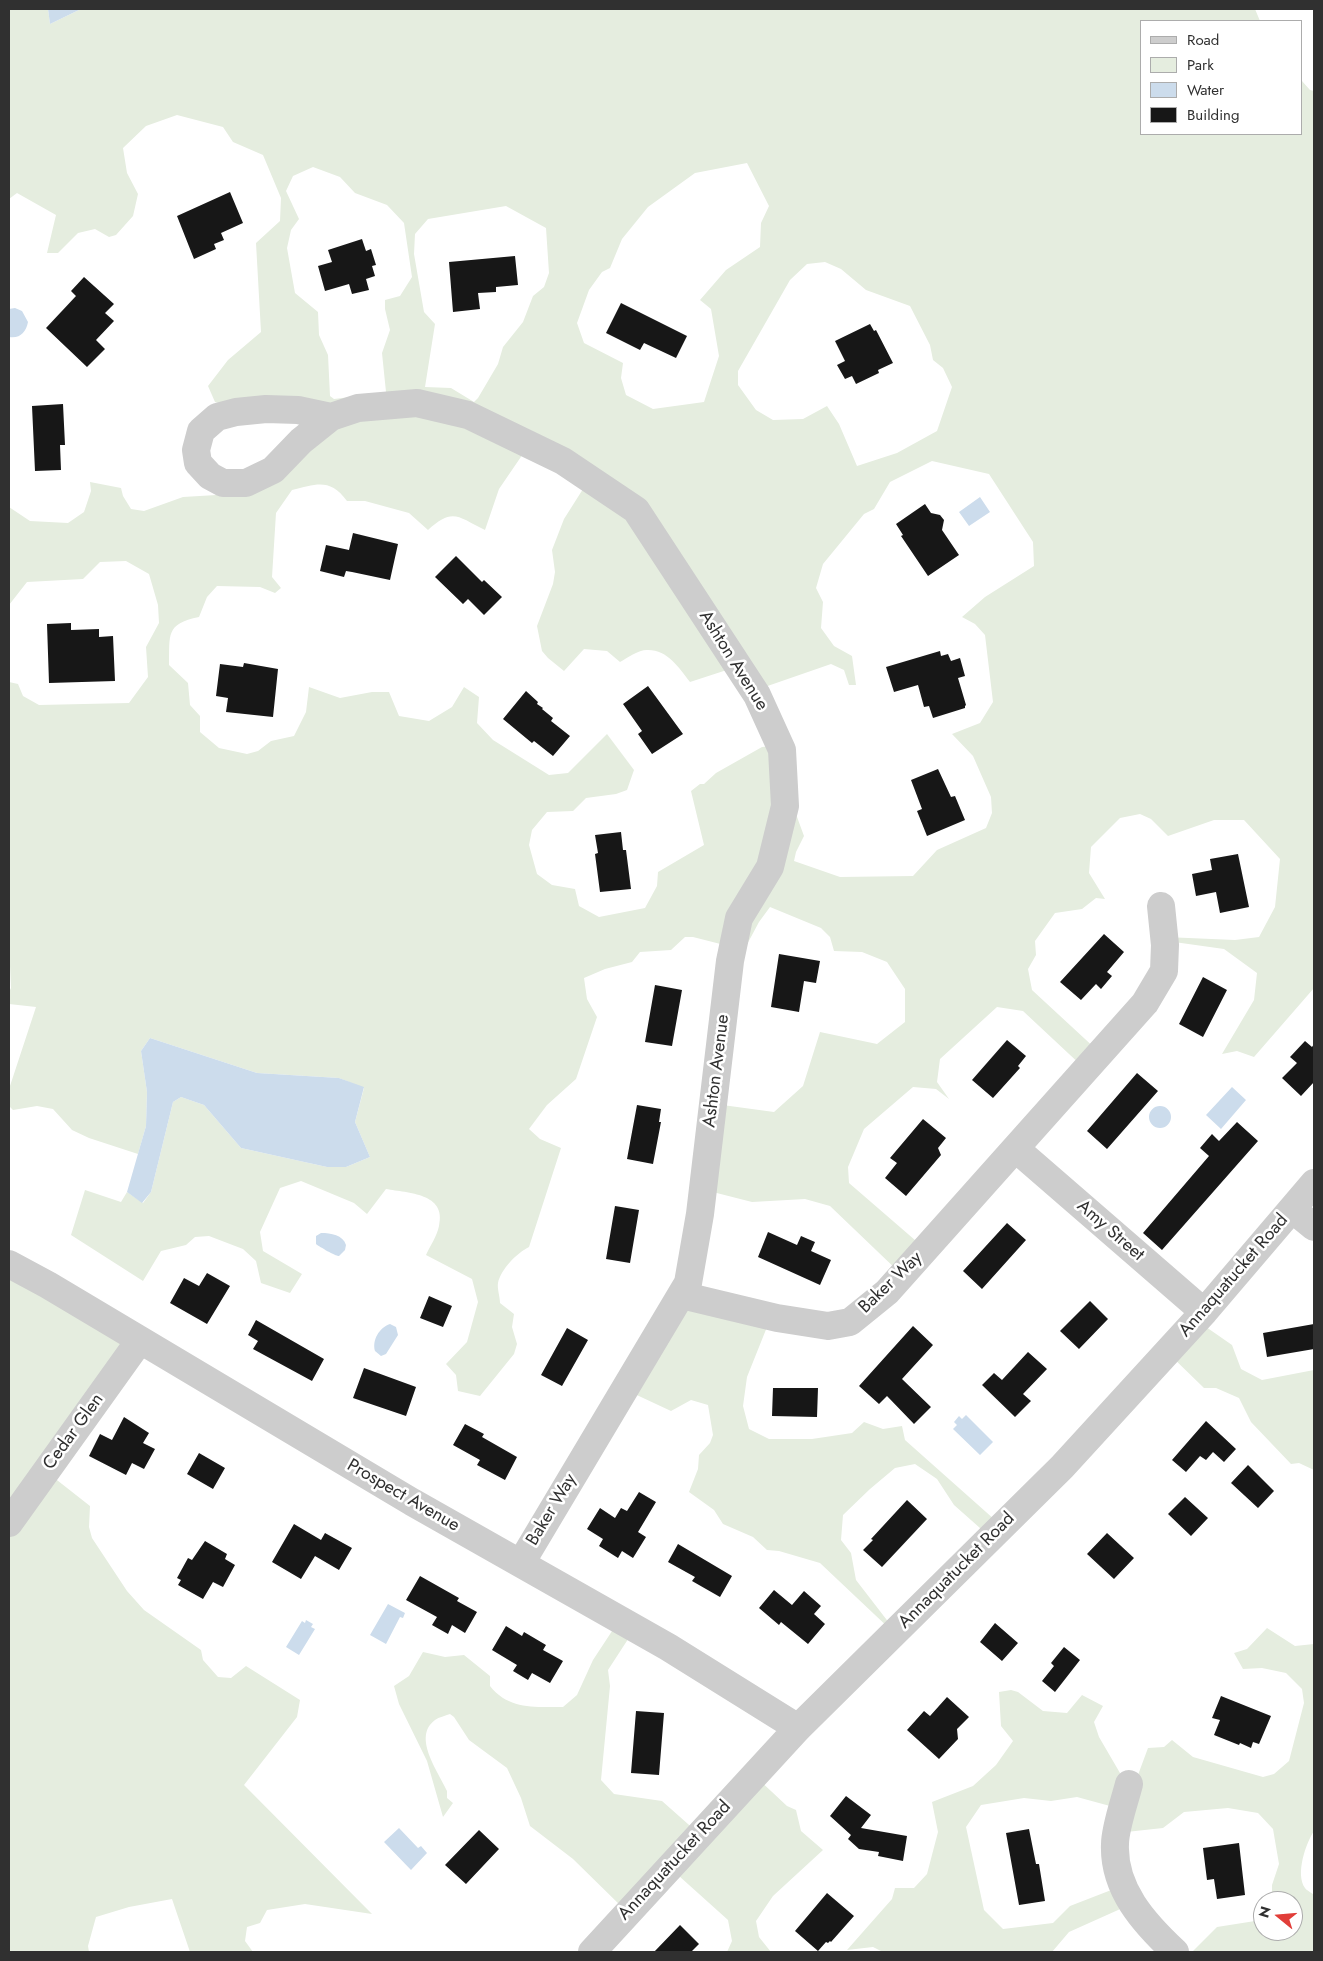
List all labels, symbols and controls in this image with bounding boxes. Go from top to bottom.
legend [1140,20,1303,135]
text: Road [1187,29,1219,51]
text: Park [1187,54,1214,76]
text: Water [1187,79,1224,101]
text: Building [1187,104,1239,126]
street label: Ashton Avenue [694,607,772,715]
street label: Ashton Avenue [699,1013,735,1129]
street label: Amy Street [1072,1196,1148,1266]
street label: Annaquatucket Road [1175,1210,1293,1342]
street label: Baker Way [855,1248,927,1318]
street label: Cedar Glen [39,1390,109,1474]
street label: Prospect Avenue [343,1455,463,1537]
street label: Baker Way [522,1470,582,1550]
street label: Annaquatucket Road [894,1508,1020,1634]
street label: Annaquatucket Road [614,1797,736,1925]
north arrow [1253,1891,1303,1941]
text: N [1253,1904,1276,1920]

